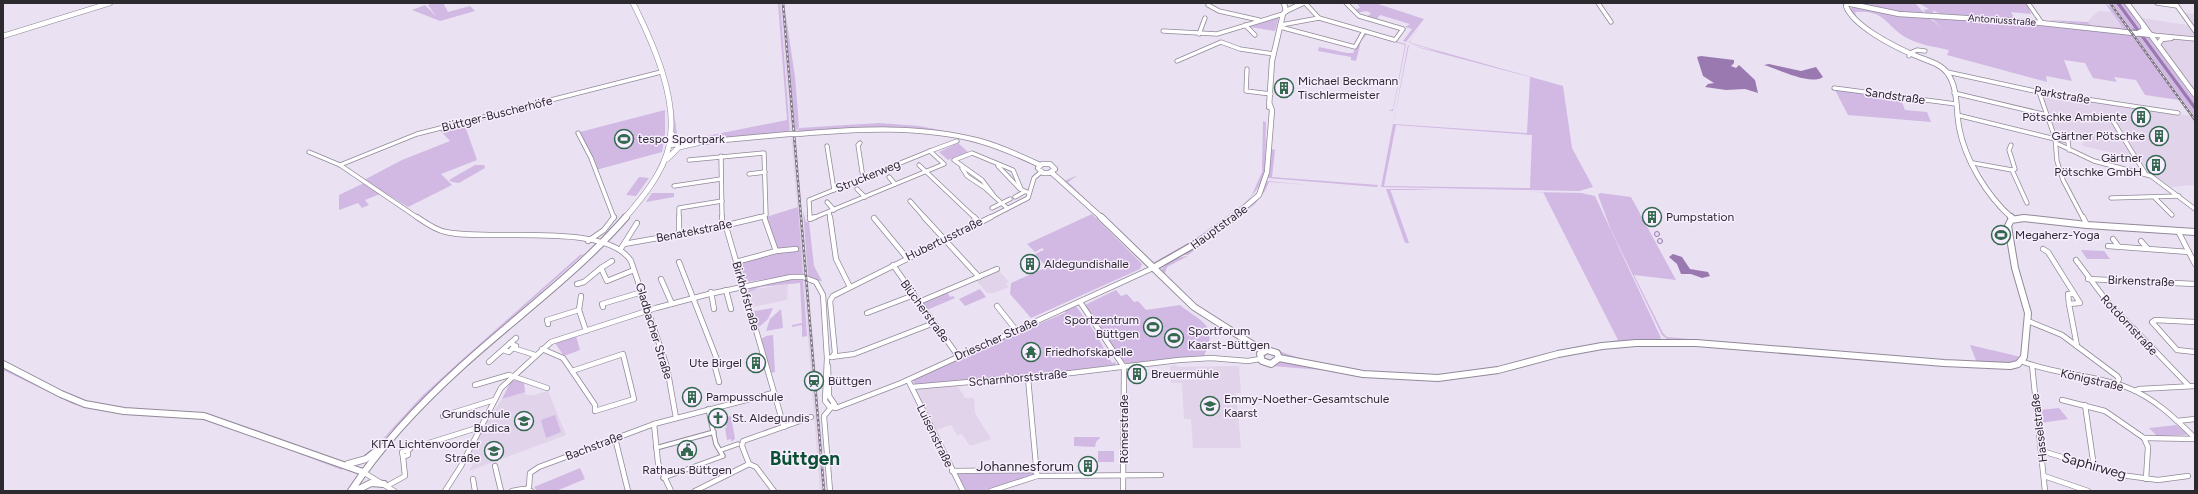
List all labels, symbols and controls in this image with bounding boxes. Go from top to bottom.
street label: Antoniusstraße [1968,11,2037,29]
place label: Michael Beckmann Tischlermeister [1298,74,1399,102]
building icon: Michael Beckmann Tischlermeister [1273,77,1295,99]
street label: Parkstraße [2033,83,2091,107]
street label: Sandstraße [1864,85,1927,107]
street label: Büttger-Buscherhöfe [440,93,554,135]
building icon: Pötschke Ambiente [2130,106,2152,128]
place label: Pötschke Ambiente [2022,110,2127,124]
building icon: Gärtner Pötschke [2148,125,2170,147]
sports icon: tespo Sportpark [613,128,635,150]
place label: Gärtner Pötschke [2052,129,2145,143]
place label: tespo Sportpark [638,132,725,146]
place label: Gärtner Pötschke GmbH [2054,151,2142,179]
building icon: Gärtner Pötschke GmbH [2145,154,2167,176]
street label: Struckerweg [834,157,902,195]
street label: Hauptstraße [1188,201,1251,252]
building icon: Pumpstation [1641,206,1663,228]
place label: Pumpstation [1666,210,1734,224]
street label: Hubertusstraße [903,214,985,264]
street label: Benatekstraße [655,217,734,245]
sports icon: Megaherz-Yoga [1990,224,2012,246]
place label: Megaherz-Yoga [2015,228,2100,242]
building icon: Aldegundishalle [1019,253,1041,275]
place label: Aldegundishalle [1044,257,1129,271]
street label: Birkhofstraße [729,260,763,333]
street label: Birkenstraße [2107,273,2175,289]
street label: Blücherstraße [898,277,953,345]
street label: Gladbacher Straße [633,281,675,381]
street label: Rotdornstraße [2098,292,2161,358]
place label: Sportzentrum Büttgen [1064,313,1139,341]
street label: Driescher Straße [952,314,1040,364]
sports icon: Sportzentrum Büttgen [1142,316,1164,338]
place label: Sportforum Kaarst-Büttgen [1188,324,1270,352]
sports icon: Sportforum Kaarst-Büttgen [1163,327,1185,349]
temple icon: Friedhofskapelle [1020,341,1042,363]
place label: Friedhofskapelle [1045,345,1133,359]
building icon: Ute Birgel [745,352,767,374]
place label: Ute Birgel [689,356,742,370]
building icon: Breuermühle [1126,363,1148,385]
street label: Königstraße [2059,366,2125,394]
street label: Scharnhorststraße [968,367,1068,389]
place label: Breuermühle [1151,367,1219,381]
station icon: Büttgen [803,370,825,392]
place label: Büttgen [828,374,872,388]
building icon: Pampusschule [681,386,703,408]
place label: Pampusschule [706,390,784,404]
place label: Emmy-Noether-Gesamtschule Kaarst [1224,392,1390,420]
street label: Hasselstraße [2028,392,2050,463]
street label: Römerstraße [1117,394,1131,463]
school or university icon: Emmy-Noether-Gesamtschule Kaarst [1199,395,1221,417]
street label: Luisenstraße [914,402,956,470]
place label: Grundschule Budica [442,407,510,435]
church icon: St. Aldegundis [707,407,729,429]
school or university icon: Grundschule Budica [513,410,535,432]
place label: St. Aldegundis [732,411,810,425]
street label: Bachstraße [563,429,625,463]
place label: KITA Lichtenvoorder Straße [371,437,480,465]
public building icon: Rathaus Büttgen [676,439,698,461]
school or university icon: KITA Lichtenvoorder Straße [483,440,505,462]
district label: Büttgen [770,447,840,470]
street label: Saphirweg [2060,449,2128,483]
building icon: Johannesforum [1077,455,1099,477]
place label: Johannesforum [976,458,1074,475]
place label: Rathaus Büttgen [642,463,732,477]

